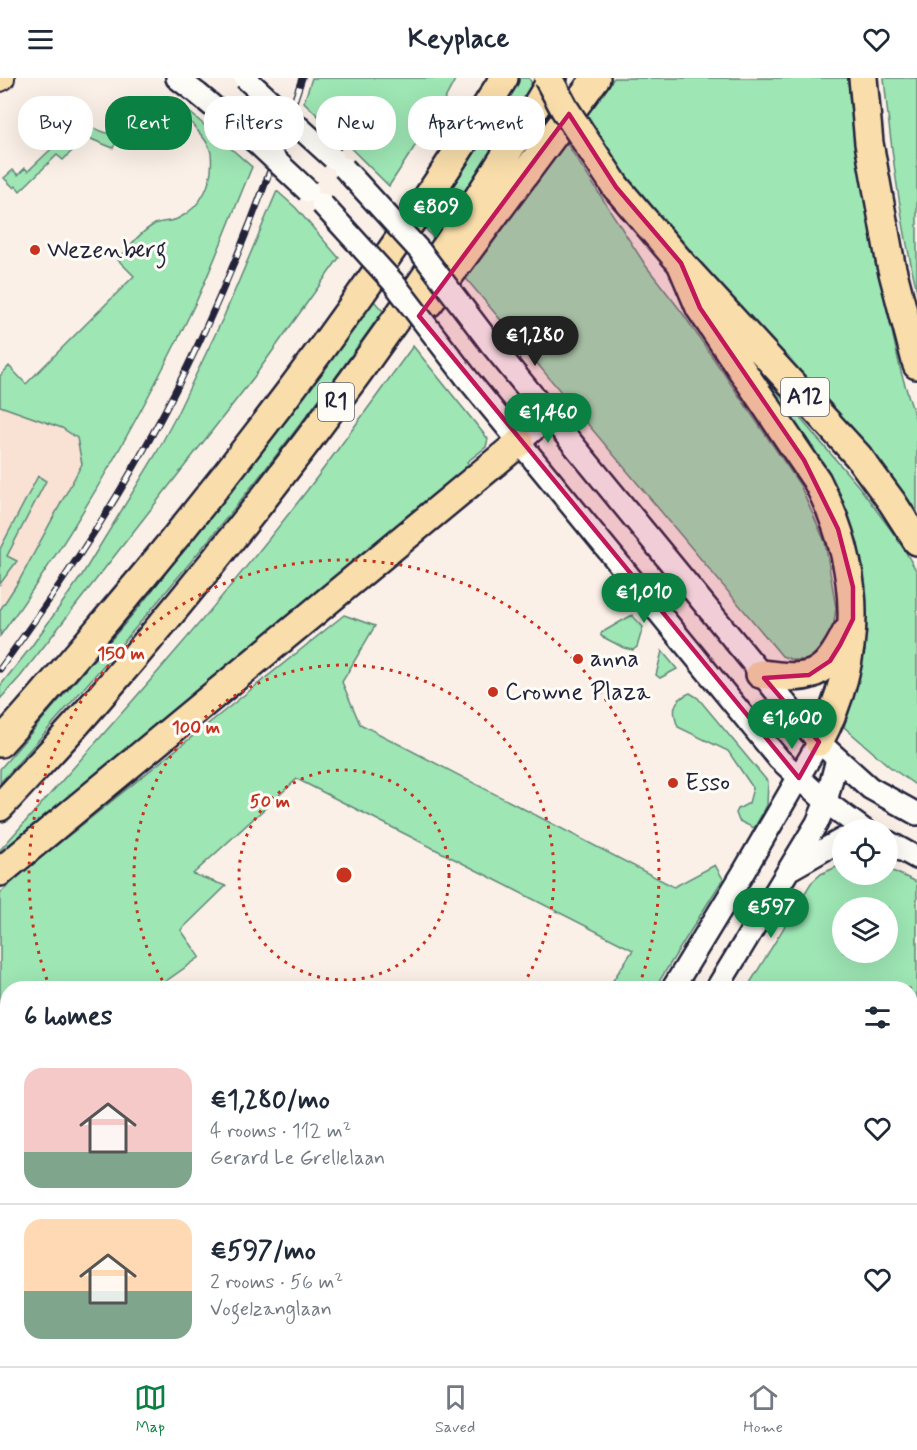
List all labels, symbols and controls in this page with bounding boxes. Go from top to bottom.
text: Keyplace [408,22,509,57]
icon: menu [24,23,57,56]
icon: heart [860,23,893,56]
chip: Buy [18,96,93,150]
chip: Rent [105,96,192,150]
chip: Filters [204,96,304,150]
chip: New [316,96,396,150]
chip: Apartment [408,96,545,150]
pin: €809 [400,188,472,239]
text: €809 [413,194,459,221]
place label: Wezenberg [47,235,167,269]
marker: Wezenberg [28,243,42,257]
pin: €1,280 [486,316,584,367]
text: €1,280 [506,322,564,349]
road number: A12 [781,378,829,416]
road number: R1 [318,383,354,421]
pin: €1,460 [499,393,597,444]
text: €1,460 [518,399,578,426]
pin: €1,010 [595,573,693,624]
text: €1,010 [616,579,672,606]
text: 150 m [97,642,145,666]
place label: anna [590,644,639,675]
marker: anna [571,652,585,666]
place label: Crowne Plaza [505,677,651,708]
marker: Crowne Plaza [486,685,500,699]
pin: €1,600 [743,699,841,750]
text: €1,600 [762,705,822,732]
text: 100 m [172,716,220,740]
place label: Esso [685,768,730,799]
marker: Esso [666,776,680,790]
text: 50 m [250,790,290,814]
map controls [832,819,898,963]
button: locate [832,819,898,885]
centre of rings [334,865,354,885]
pin: €597 [735,888,807,939]
text: €597 [747,894,795,921]
button: layers [832,897,898,963]
text: 6 homes [24,1000,112,1034]
icon: filters [861,1001,894,1034]
text: €1,280/mo [210,1084,330,1118]
icon: home [72,1092,144,1164]
icon: heart [861,1112,894,1145]
text: 4 rooms · 112 m² [210,1118,351,1145]
text: Gerard Le Grellelaan [210,1145,385,1172]
text: €597/mo [210,1235,316,1269]
icon: home [72,1243,144,1315]
icon: heart [861,1263,894,1296]
text: 2 rooms · 56 m² [210,1269,343,1296]
text: Vogelzanglaan [210,1296,332,1323]
tab: Map [134,1381,167,1438]
tab: Saved [435,1381,475,1438]
tab: Home [743,1381,783,1438]

